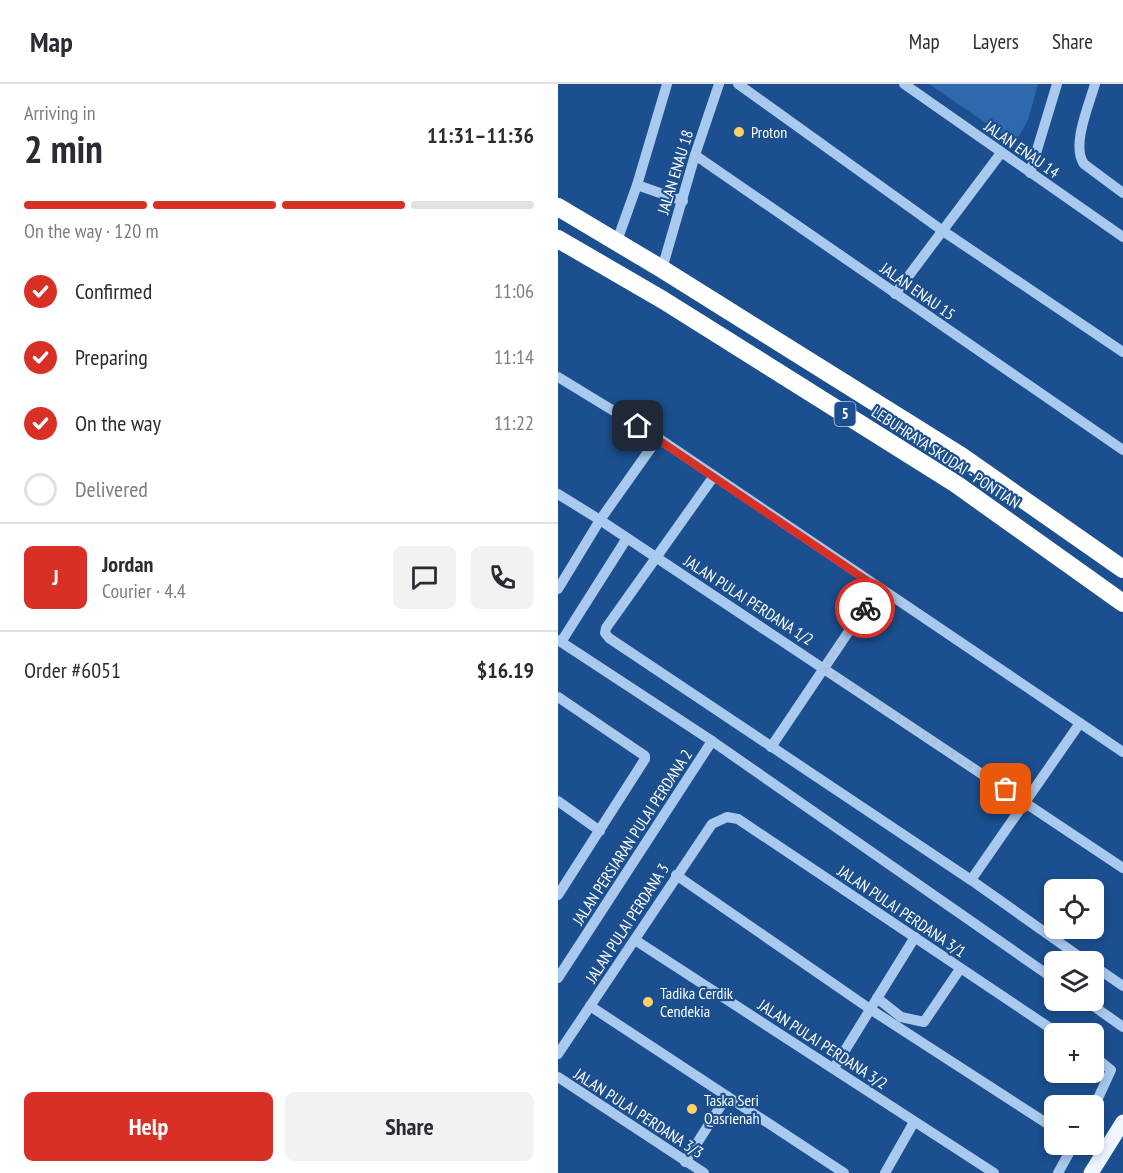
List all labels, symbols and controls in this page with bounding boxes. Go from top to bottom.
text: Map [30,23,73,60]
text: Map [909,28,940,55]
text: Layers [973,28,1019,55]
text: Share [1052,28,1093,55]
text: Arriving in [24,100,96,126]
street label: JALAN ENAU 14 [980,115,1063,182]
text: 11:31–11:36 [427,121,534,149]
place label: Proton [751,122,787,142]
text: 2 min [24,123,103,174]
marker: Proton [732,125,746,139]
street label: JALAN ENAU 18 [652,128,697,217]
text: On the way · 120 m [24,218,159,244]
street label: JALAN ENAU 15 [876,257,959,324]
icon: check [24,275,57,308]
text: Confirmed [75,277,152,305]
text: 11:06 [494,278,534,304]
icon: check [24,341,57,374]
text: Preparing [75,343,148,371]
text: 11:14 [494,344,534,370]
pin [612,400,663,451]
road number: 5 [834,402,856,426]
street label: LEBUHRAYA SKUDAI - PONTIAN [868,402,1024,512]
icon: check [24,407,57,440]
text: On the way [75,409,161,437]
icon: home [621,409,654,442]
text: 11:22 [494,410,534,436]
text: Delivered [75,475,148,503]
button: chat [393,546,456,609]
button: phone [471,546,534,609]
text: Jordan [102,550,153,578]
street label: JALAN PULAI PERDANA 1/2 [680,550,817,649]
text: J [52,563,59,591]
text: Courier · 4.4 [102,578,186,604]
courier [835,578,895,638]
icon: bike [849,592,882,625]
text: Order #6051 [24,656,121,684]
text: $16.19 [477,656,534,684]
street label: JALAN PERSIARAN PULAI PERDANA 2 [567,746,696,929]
pin [980,763,1031,814]
icon: bag [989,772,1022,805]
street label: JALAN PULAI PERDANA 3 [580,860,673,987]
street label: JALAN PULAI PERDANA 3/1 [833,860,970,961]
map controls [1044,879,1104,1155]
button: locate [1044,879,1104,939]
button: layers [1044,951,1104,1011]
place label: Tadika Cerdik Cendekia [660,983,734,1021]
street label: JALAN PULAI PERDANA 3/2 [754,994,891,1093]
marker: Tadika Cerdik Cendekia [641,995,655,1009]
button: + [1044,1023,1104,1083]
street label: JALAN PULAI PERDANA 3/3 [570,1063,707,1162]
place label: Taska Seri Qasrienah [704,1090,760,1128]
button: Help [24,1092,273,1161]
button: Share [285,1092,534,1161]
button: − [1044,1095,1104,1155]
marker: Taska Seri Qasrienah [685,1102,699,1116]

